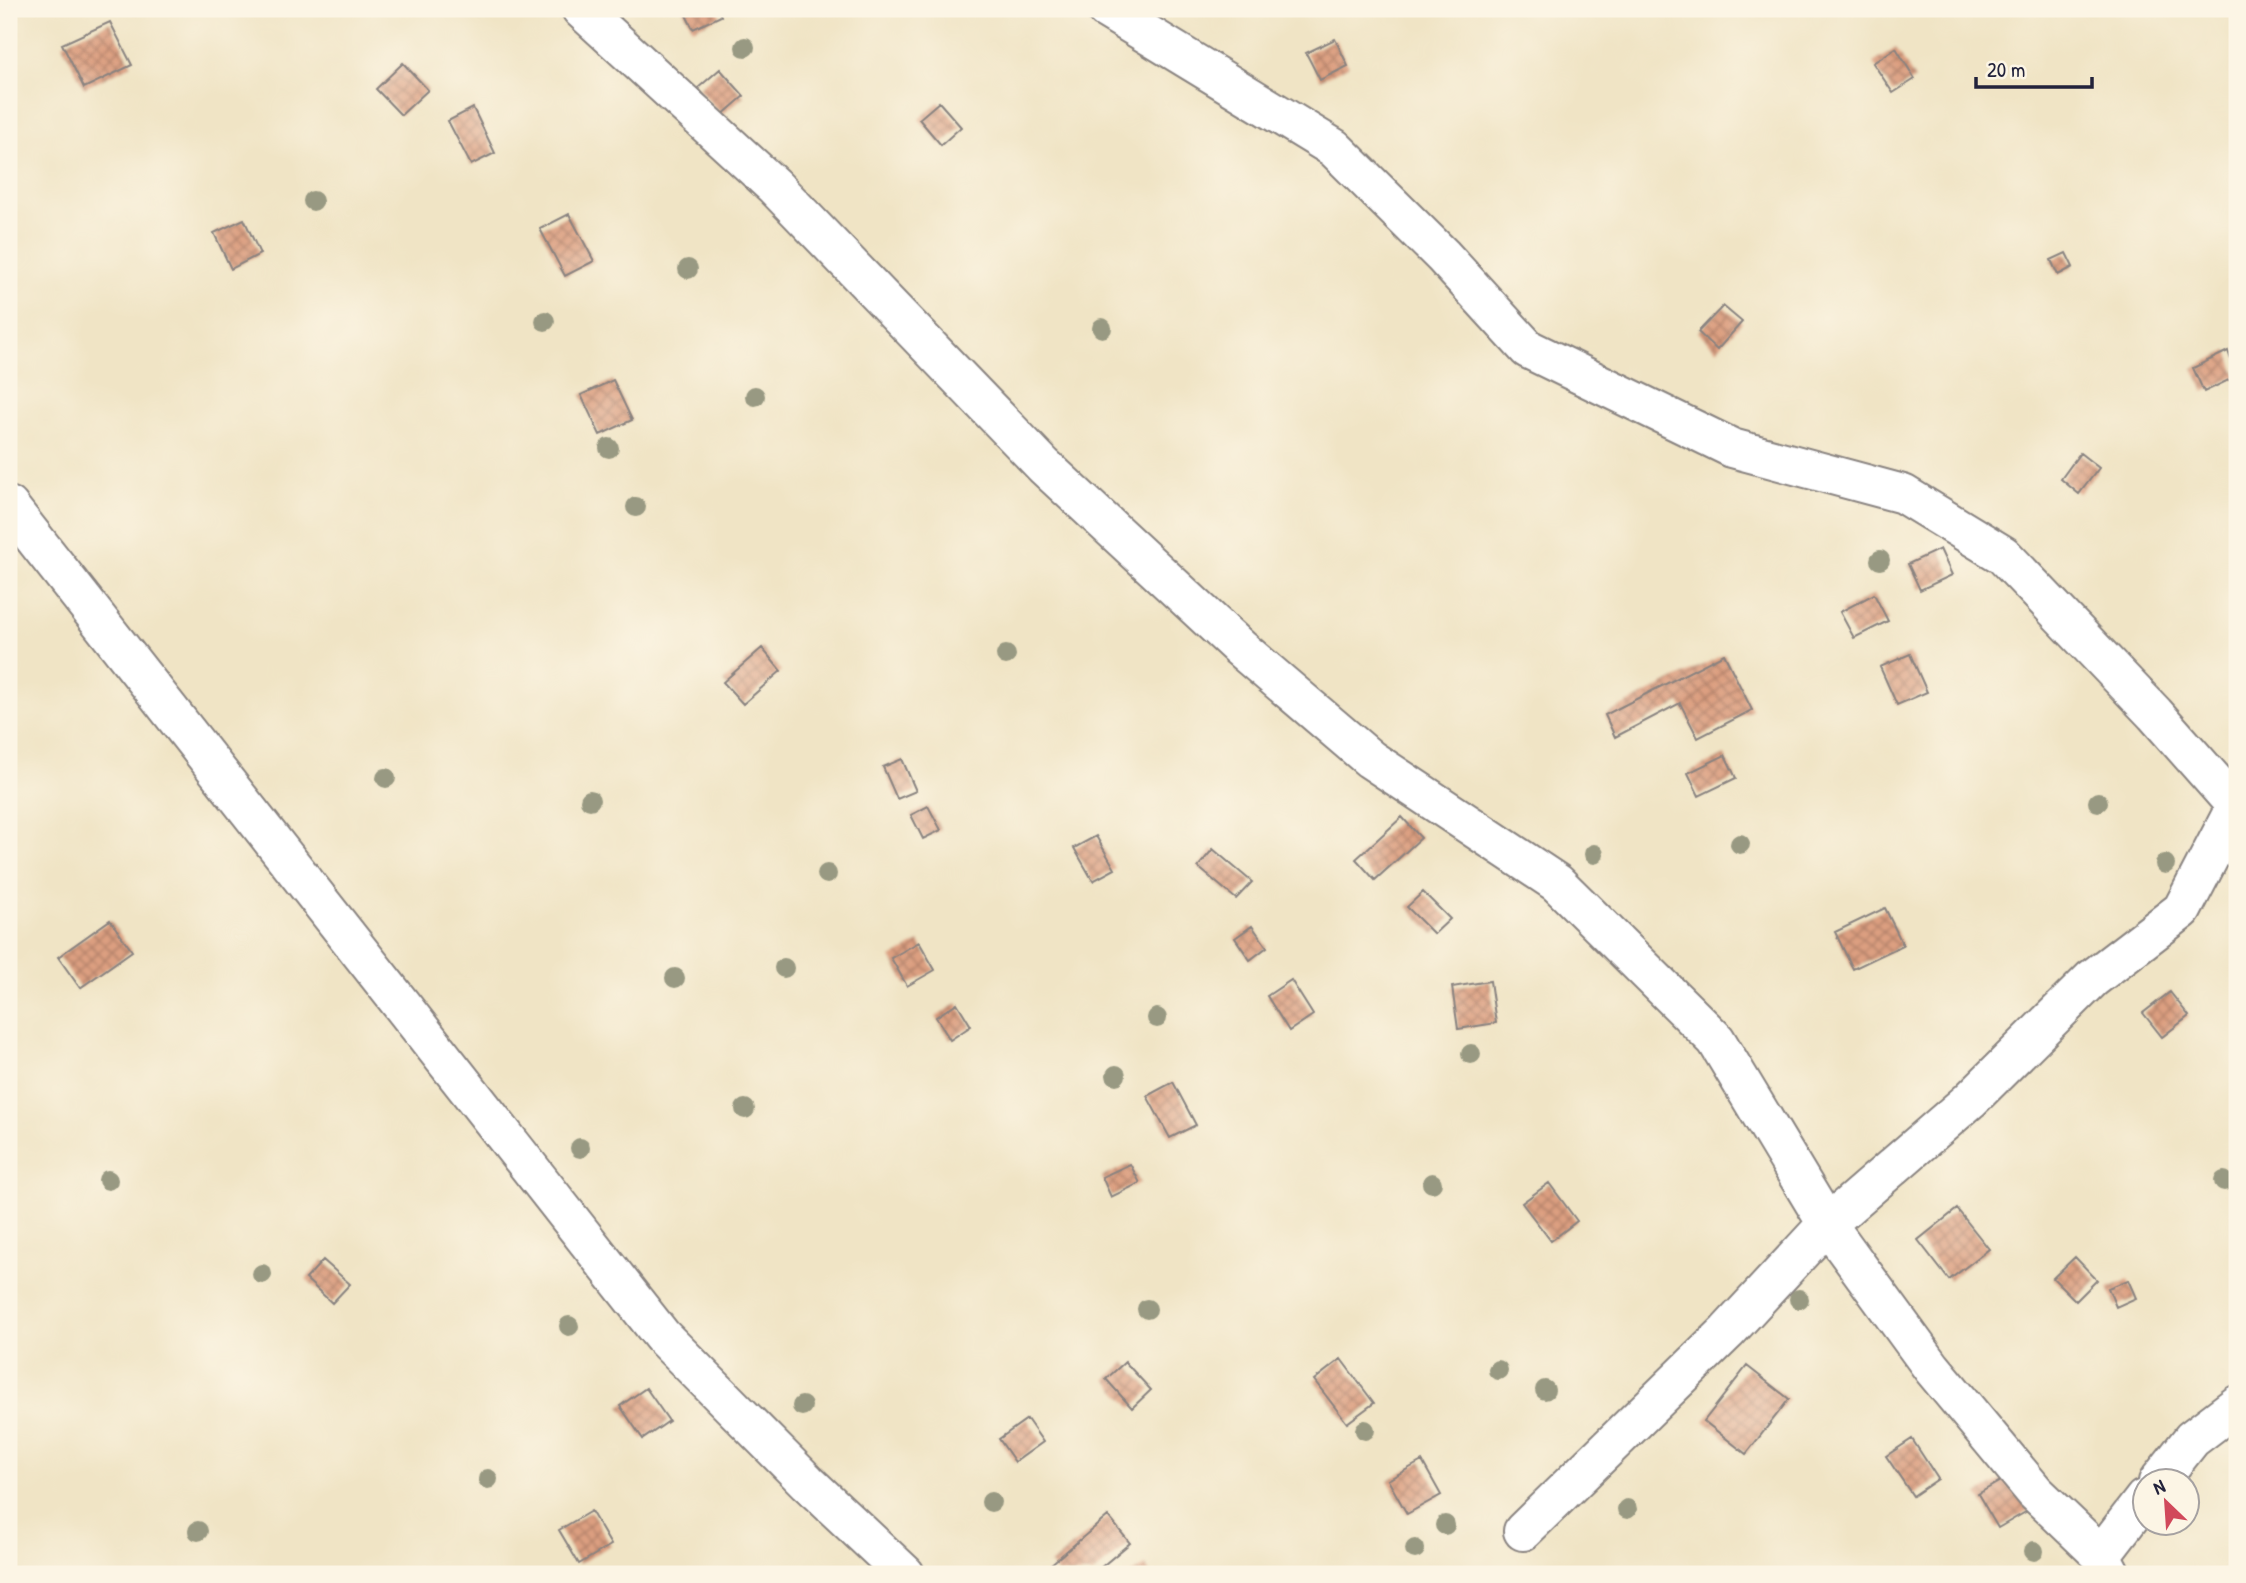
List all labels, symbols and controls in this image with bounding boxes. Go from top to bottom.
scale bar [1976,46,2092,90]
text: 20 m [1987,55,2025,84]
north arrow [2130,1468,2200,1538]
text: N [2149,1473,2169,1501]

